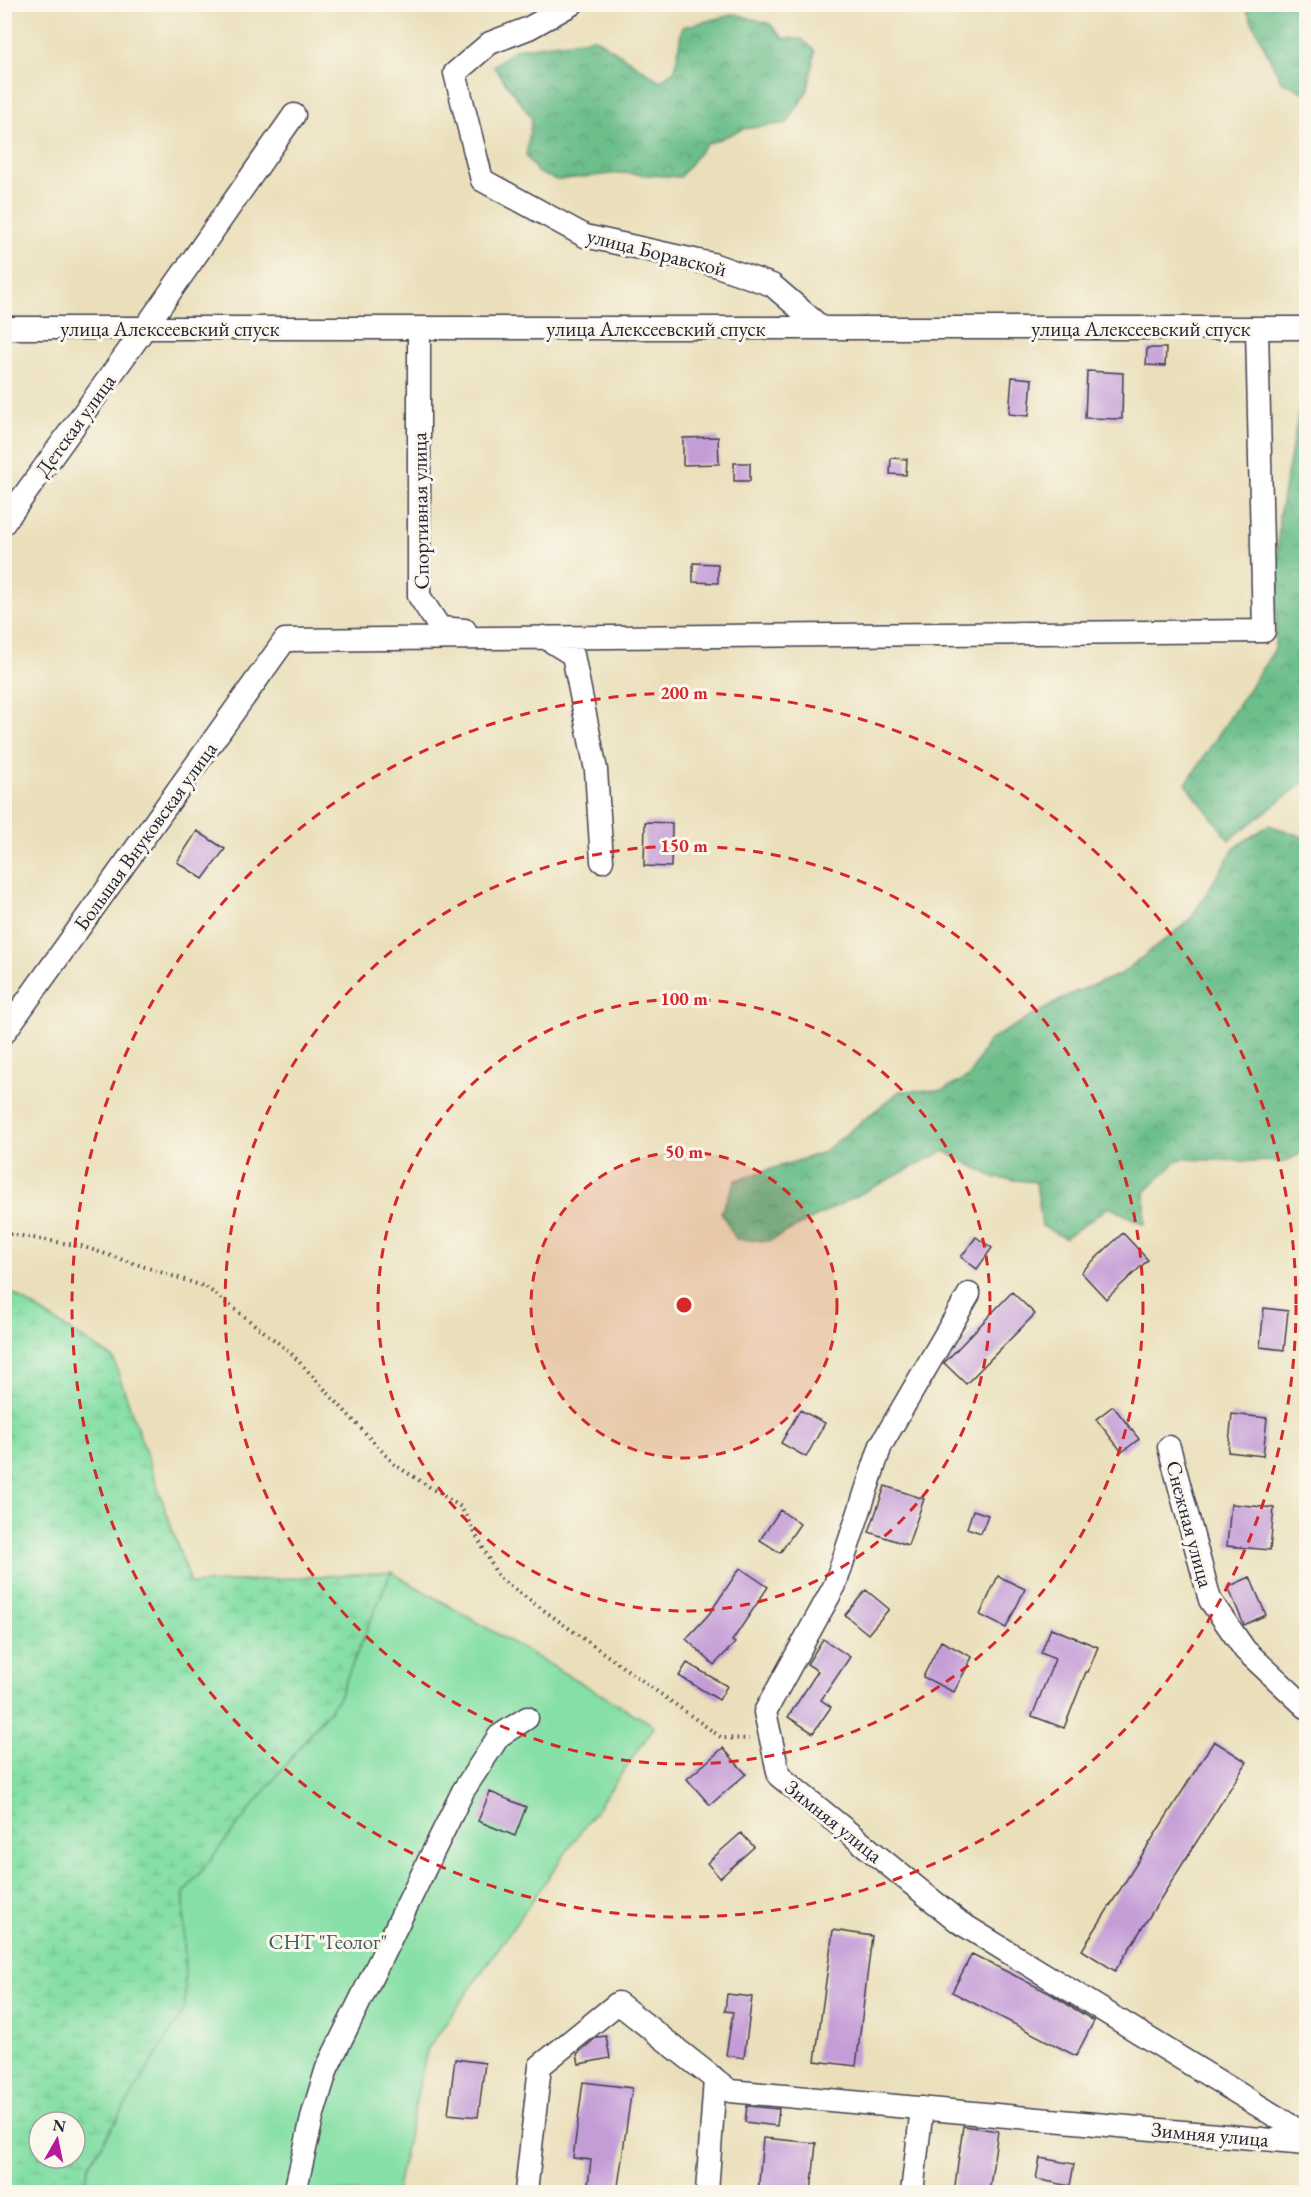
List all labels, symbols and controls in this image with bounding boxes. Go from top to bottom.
street label: улица Боравской [584,222,730,282]
street label: улица Алексеевский спуск [60,315,280,342]
street label: улица Алексеевский спуск [546,315,766,342]
street label: улица Алексеевский спуск [1031,315,1251,342]
street label: Детская улица [29,368,122,482]
street label: Спортивная улица [405,432,435,590]
text: 200 m [660,681,708,704]
street label: Большая Внуковская улица [67,736,223,936]
text: 150 m [660,834,708,857]
text: 100 m [660,987,708,1010]
text: 50 m [665,1140,703,1163]
centre of rings [674,1295,694,1315]
street label: Снежная улица [1160,1458,1220,1591]
street label: Зимняя улица [780,1773,889,1869]
park label: СНТ "Геолог" [269,1928,387,1955]
north arrow [27,2110,87,2170]
text: N [51,2114,67,2137]
street label: Зимняя улица [1150,2115,1271,2153]

